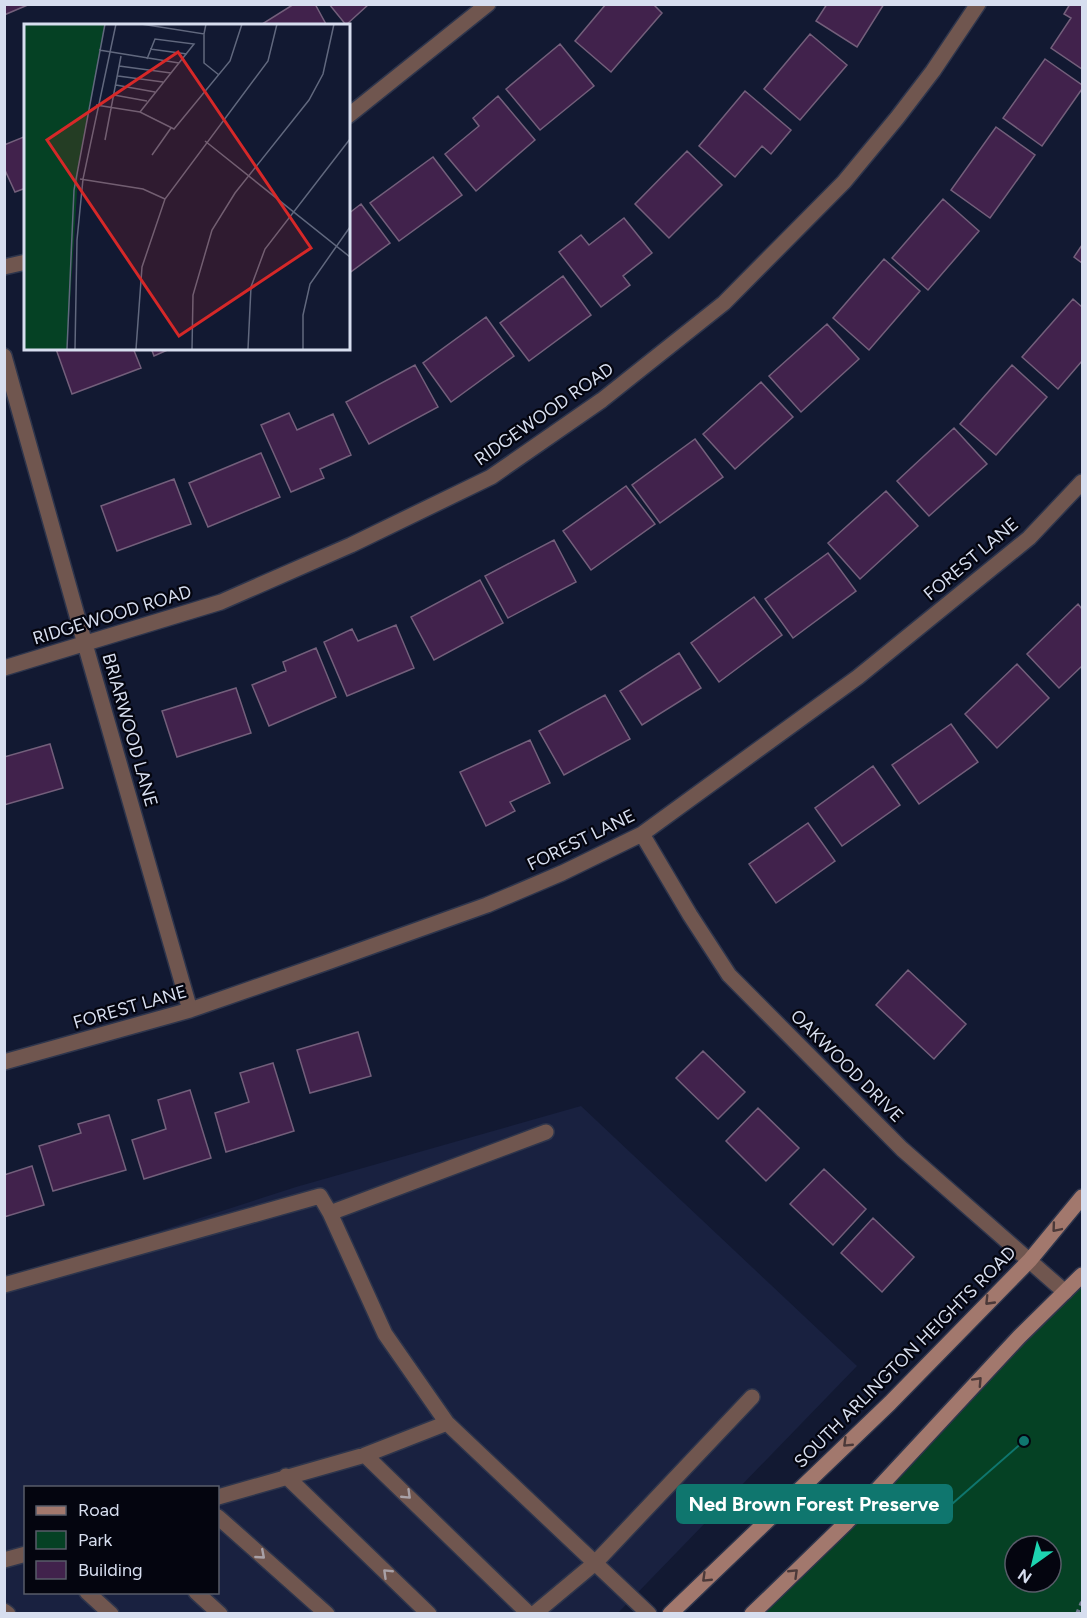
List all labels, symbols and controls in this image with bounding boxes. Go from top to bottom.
inset map [24,24,350,350]
street label: RIDGEWOOD ROAD [470,358,618,470]
street label: FOREST LANE [919,513,1023,605]
street label: RIDGEWOOD ROAD [30,580,194,650]
street label: BRIARWOOD LANE [98,651,162,809]
street label: FOREST LANE [523,804,639,876]
street label: FOREST LANE [71,980,189,1034]
street label: OAKWOOD DRIVE [786,1005,908,1127]
one-way arrow [1053,1221,1064,1232]
street label: SOUTH ARLINGTON HEIGHTS ROAD [790,1242,1020,1472]
one-way arrow [986,1294,997,1305]
one-way arrow [971,1377,982,1387]
one-way arrow [844,1436,855,1447]
callout: Ned Brown Forest Preserve [677,1485,952,1523]
legend [24,1486,219,1594]
one-way arrow [400,1488,411,1499]
text: Ned Brown Forest Preserve [689,1492,939,1516]
text: Road [78,1499,119,1521]
text: Park [78,1529,113,1551]
north arrow [1003,1534,1063,1594]
one-way arrow [254,1548,265,1559]
text: Building [78,1559,143,1581]
text: N [1014,1565,1035,1587]
one-way arrow [384,1569,394,1580]
one-way arrow [787,1569,798,1580]
one-way arrow [703,1571,714,1582]

